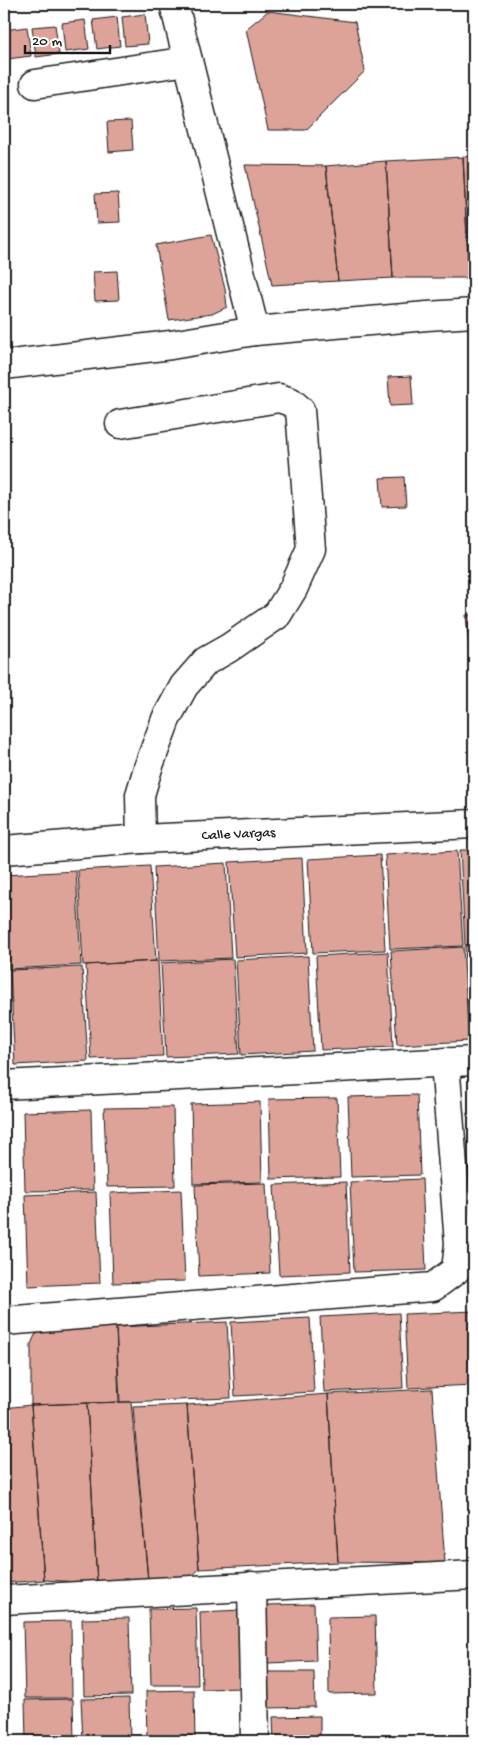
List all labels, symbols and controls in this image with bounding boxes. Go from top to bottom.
scale bar [25,22,110,54]
text: 20 m [32,33,62,51]
street label: Calle Vargas [201,824,276,845]

